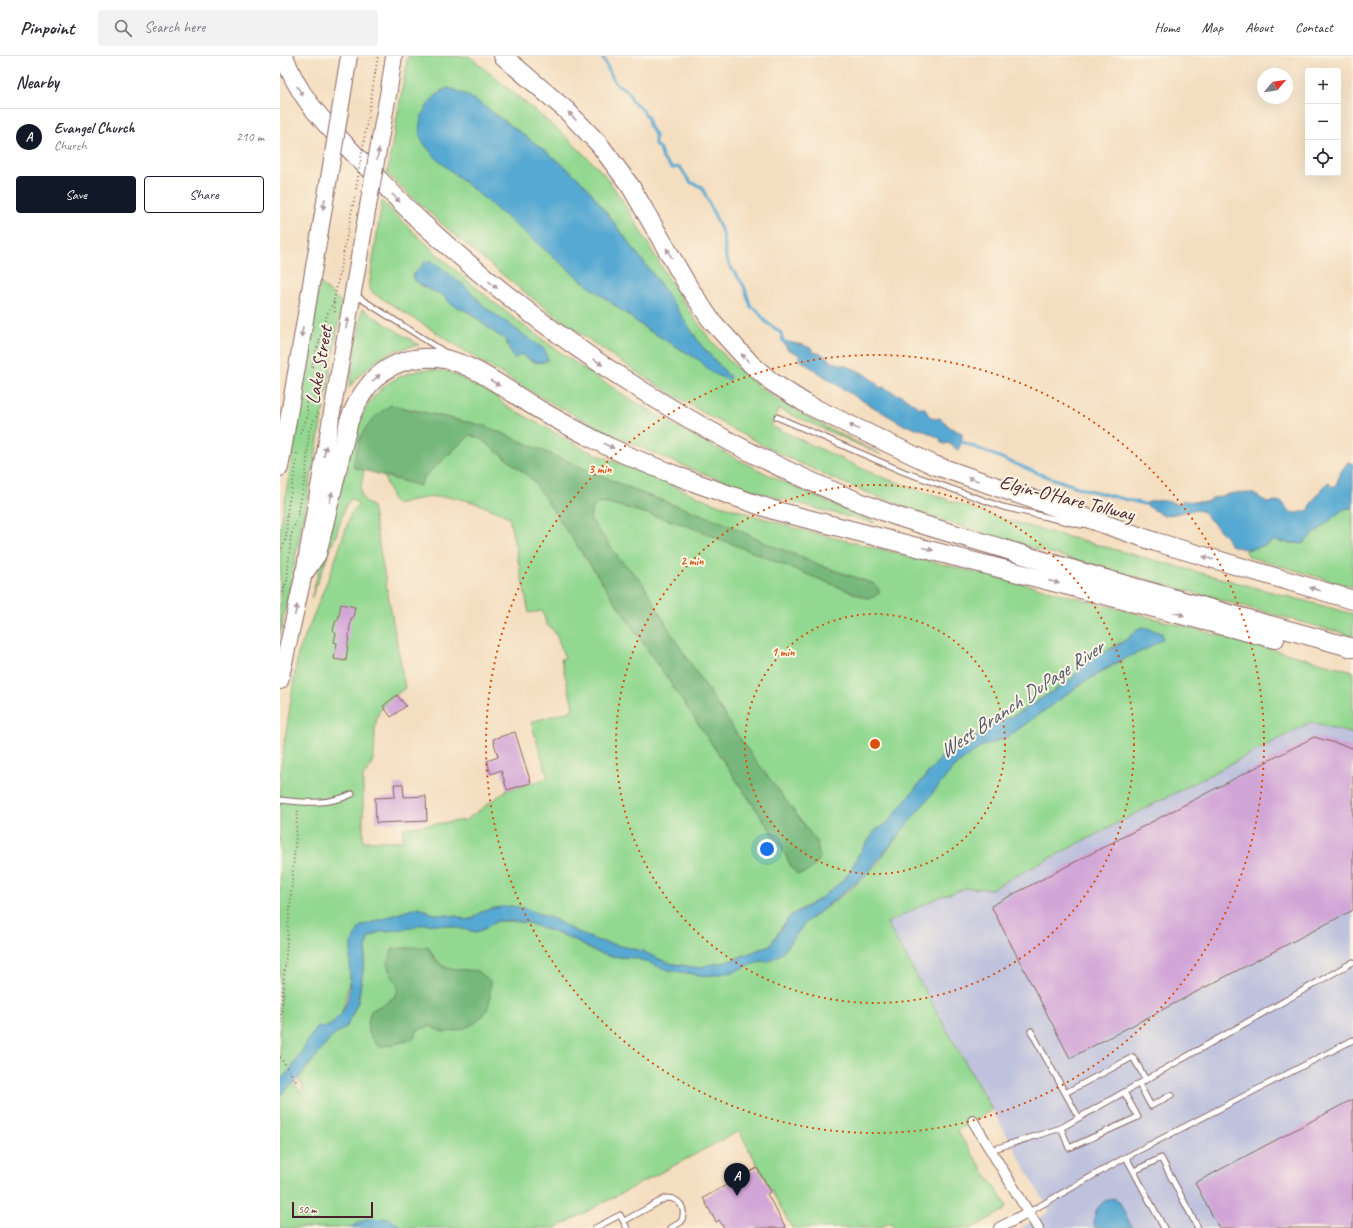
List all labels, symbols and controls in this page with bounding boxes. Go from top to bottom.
search box [98,10,378,46]
text: Pinpoint [20,16,74,40]
icon: search [112,17,134,39]
text: Search here [144,18,205,37]
text: Home [1154,19,1180,36]
text: Map [1202,19,1223,36]
text: About [1245,19,1273,36]
text: Contact [1295,19,1333,36]
north arrow [1257,68,1293,104]
map controls [1305,68,1341,176]
button: + [1305,68,1341,104]
text: Nearby [16,72,59,93]
one-way arrow [296,86,304,97]
button: − [1305,104,1341,140]
one-way arrow [568,111,577,121]
text: Evangel Church [54,119,134,138]
text: A [26,129,32,145]
text: 210 m [236,129,264,145]
text: Church [54,138,87,154]
button: locate [1305,140,1341,176]
one-way arrow [375,148,381,160]
button: Save [16,176,136,213]
button: Share [144,176,264,213]
one-way arrow [392,193,401,203]
one-way arrow [321,198,327,210]
one-way arrow [666,247,673,259]
one-way arrow [488,280,499,289]
one-way arrow [344,317,350,329]
street label: Lake Street [300,322,339,406]
one-way arrow [299,326,305,338]
one-way arrow [740,353,750,363]
one-way arrow [593,358,603,366]
one-way arrow [371,373,381,383]
one-way arrow [490,379,500,387]
one-way arrow [848,424,860,430]
one-way arrow [603,443,615,449]
one-way arrow [322,445,328,457]
text: 3 min [589,461,612,477]
street label: Elgin-O'Hare Tollway [997,469,1138,527]
one-way arrow [967,475,979,481]
one-way arrow [328,491,334,503]
one-way arrow [922,546,934,552]
text: 2 min [681,553,704,569]
one-way arrow [1202,555,1214,561]
one-way arrow [1047,579,1060,585]
one-way arrow [1309,586,1321,592]
one-way arrow [294,604,300,616]
one-way arrow [1174,611,1186,617]
water label: West Branch DuPage River [934,632,1111,764]
text: 1 min [772,644,795,660]
centre of rings [868,737,882,751]
your location [757,839,777,859]
pin: A [724,1163,750,1196]
scale bar [292,1200,373,1219]
text: 50 m [298,1202,317,1216]

